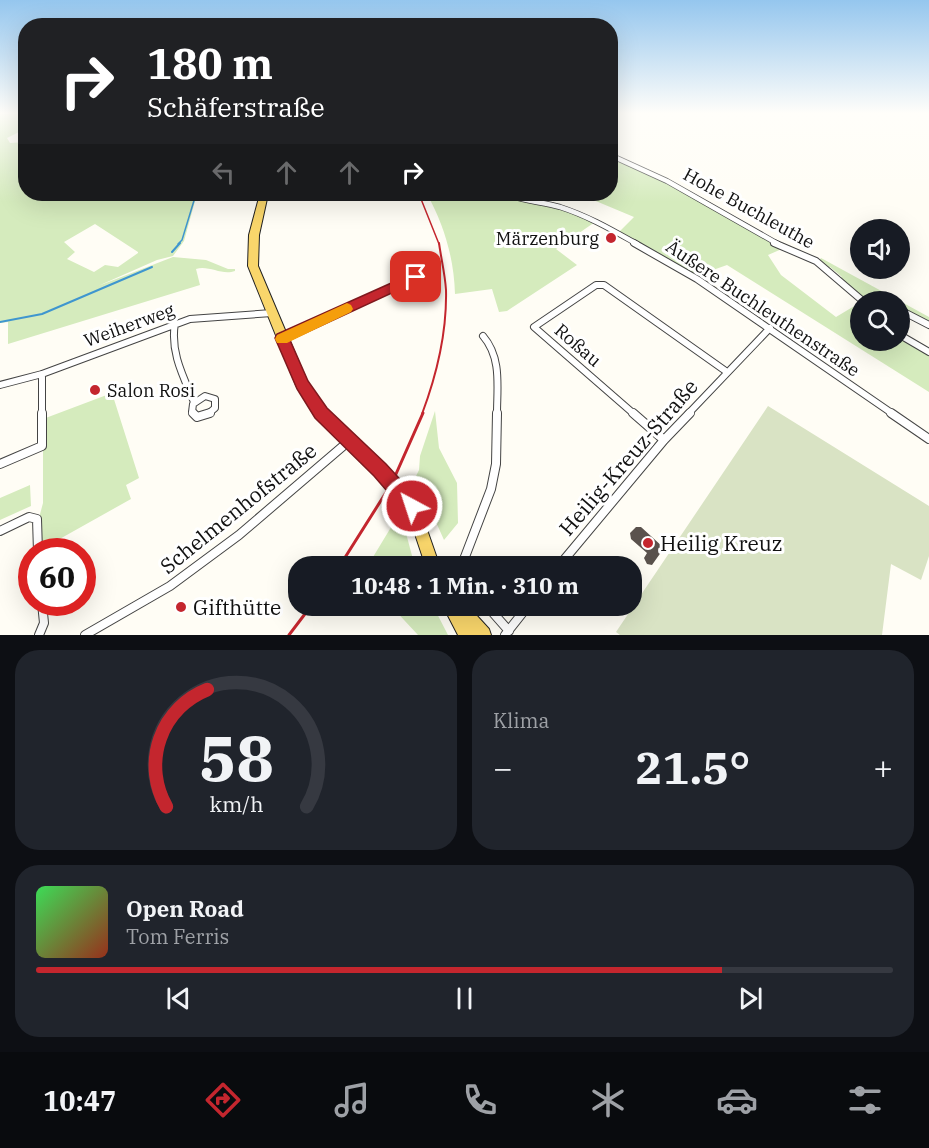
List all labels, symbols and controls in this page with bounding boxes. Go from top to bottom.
text: 180 m [147,36,273,91]
icon: right [48,42,126,120]
text: Schäferstraße [147,89,325,124]
icon: left [207,156,240,189]
icon: ahead [270,156,303,189]
icon: ahead [333,156,366,189]
icon: right [396,156,429,189]
street label: Hohe Buchleuthe [679,162,819,254]
map controls [850,219,910,351]
button: sound [850,219,910,279]
place label: Märzenburg [496,227,599,250]
marker: Märzenburg [604,231,618,245]
street label: Äußere Buchleuthenstraße [662,235,864,381]
pin [390,251,441,302]
icon: arrive [399,260,432,293]
button: search [850,291,910,351]
street label: Weiherweg [81,298,178,352]
street label: Roßau [550,318,606,372]
street label: Heilig-Kreuz-Straße [552,373,704,541]
place label: Salon Rosi [107,379,195,402]
marker: Salon Rosi [88,383,102,397]
street label: Schelmenhofstraße [154,436,322,580]
position arrow [380,474,444,538]
place label: Heilig Kreuz [660,529,782,557]
marker: Heilig Kreuz [641,536,655,550]
speed limit sign: 60 [18,538,96,616]
text: 10:48 · 1 Min. · 310 m [351,571,579,600]
place label: Gifthütte [193,593,281,621]
marker: Gifthütte [174,600,188,614]
text: Klima [493,707,549,734]
text: 58 [199,717,273,798]
text: 21.5° [636,738,750,796]
text: − [493,746,513,789]
text: + [873,746,893,789]
text: km/h [209,790,263,818]
text: Open Road [126,894,244,923]
text: Tom Ferris [126,923,229,950]
icon: previous [162,982,195,1015]
icon: pause [448,982,481,1015]
icon: next [734,982,767,1015]
icon: directions [202,1079,244,1121]
icon: music [331,1079,373,1121]
icon: phone [459,1079,501,1121]
icon: climate [587,1079,629,1121]
icon: car [716,1079,758,1121]
icon: filters [844,1079,886,1121]
text: 10:47 [43,1083,116,1118]

